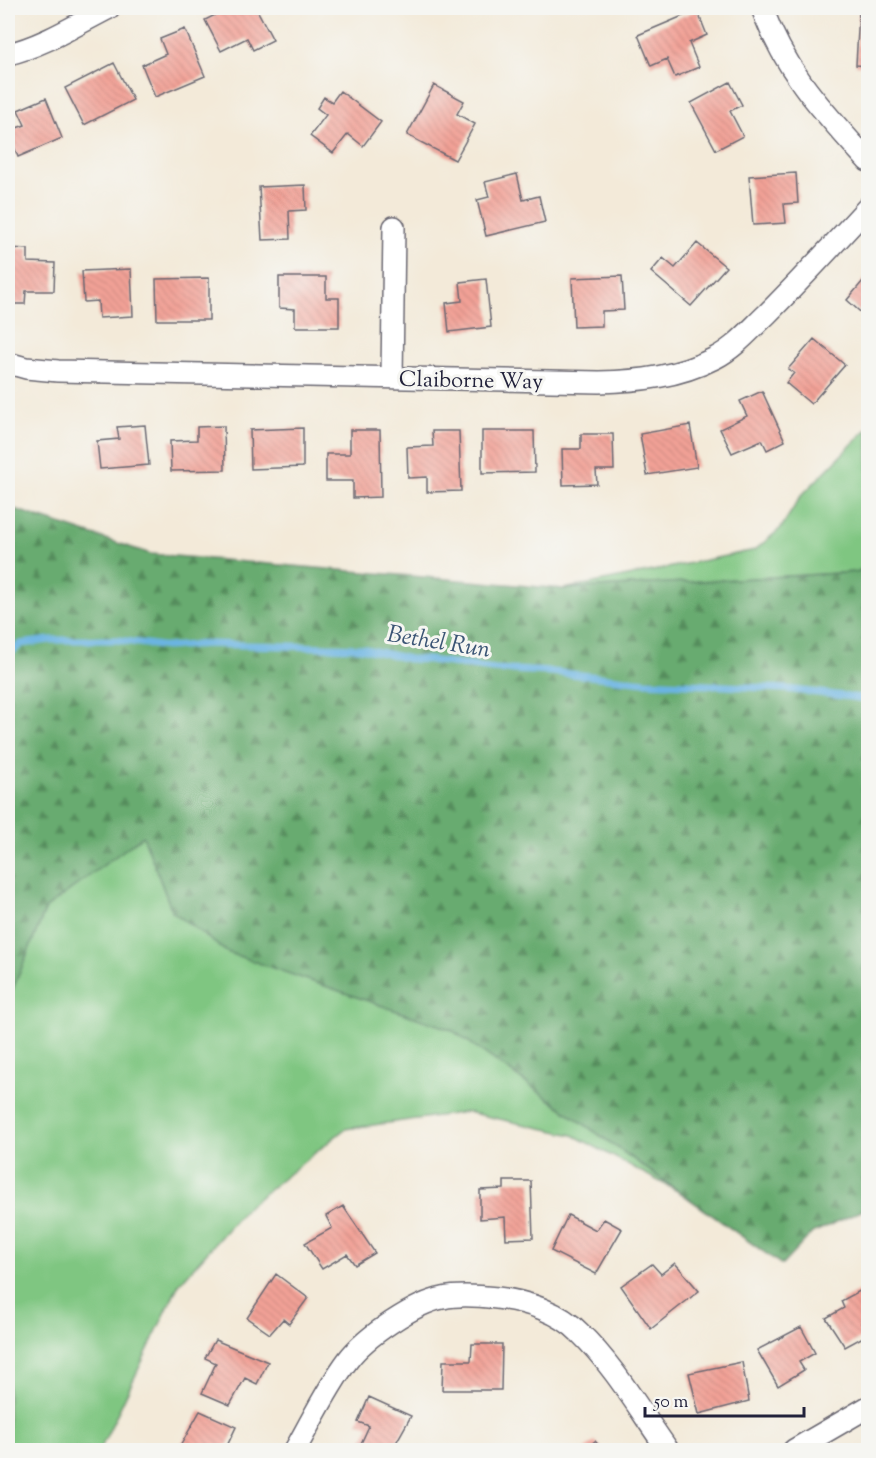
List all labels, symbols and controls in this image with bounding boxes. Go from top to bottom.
street label: Claiborne Way [399,365,543,399]
water label: Bethel Run [385,618,493,668]
scale bar [645,1380,804,1418]
text: 50 m [653,1390,689,1416]

